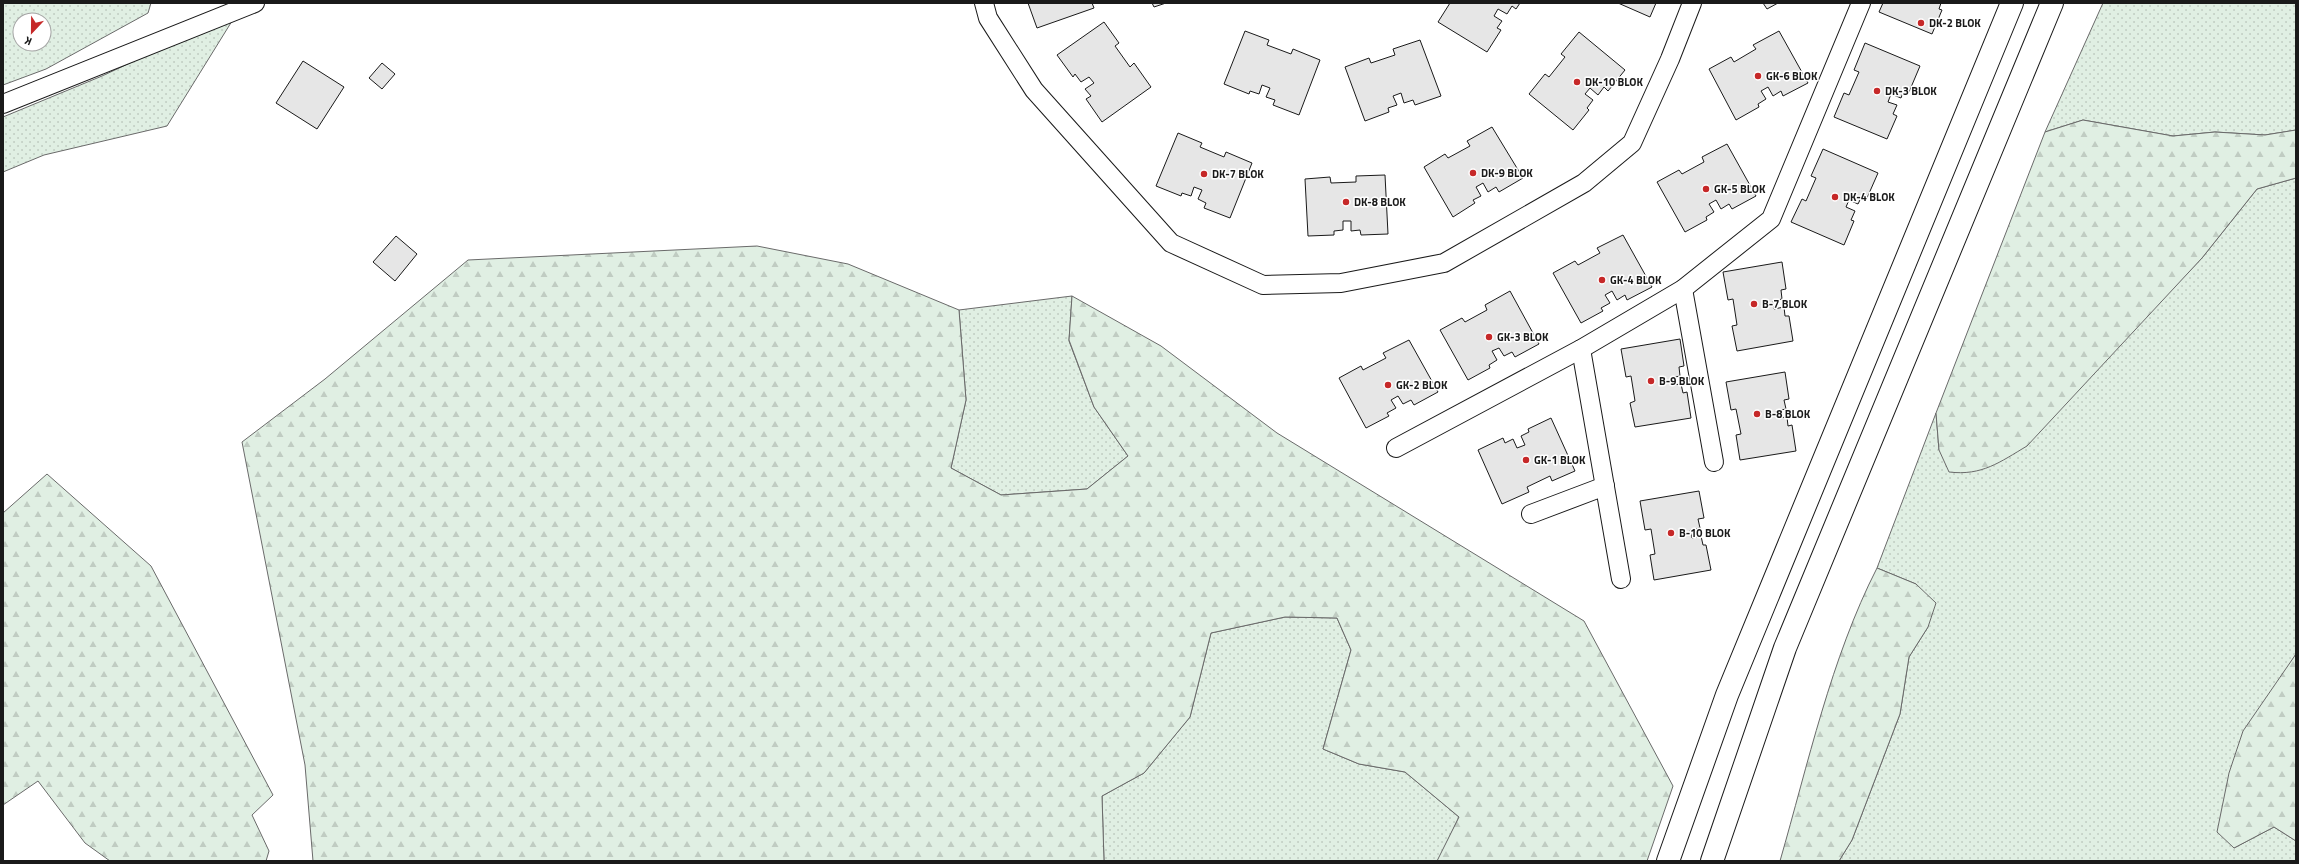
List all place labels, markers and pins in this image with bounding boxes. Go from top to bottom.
place label: DK-2 BLOK [1929,15,1981,31]
marker: DK-2 BLOK [1916,18,1926,28]
place label: GK-6 BLOK [1766,68,1818,84]
marker: GK-6 BLOK [1753,71,1763,81]
place label: DK-10 BLOK [1585,74,1643,90]
marker: DK-10 BLOK [1572,77,1582,87]
place label: DK-3 BLOK [1885,83,1937,99]
marker: DK-3 BLOK [1872,86,1882,96]
place label: DK-9 BLOK [1481,165,1533,181]
place label: DK-7 BLOK [1212,166,1264,182]
marker: DK-9 BLOK [1468,168,1478,178]
marker: DK-7 BLOK [1199,169,1209,179]
place label: GK-5 BLOK [1714,181,1766,197]
marker: GK-5 BLOK [1701,184,1711,194]
place label: DK-4 BLOK [1843,189,1895,205]
marker: DK-4 BLOK [1830,192,1840,202]
place label: DK-8 BLOK [1354,194,1406,210]
marker: DK-8 BLOK [1341,197,1351,207]
place label: GK-4 BLOK [1610,272,1662,288]
marker: GK-4 BLOK [1597,275,1607,285]
place label: B-7 BLOK [1762,296,1808,312]
marker: B-7 BLOK [1749,299,1759,309]
place label: GK-3 BLOK [1497,329,1549,345]
marker: GK-3 BLOK [1484,332,1494,342]
place label: B-9 BLOK [1659,373,1705,389]
marker: B-9 BLOK [1646,376,1656,386]
place label: GK-2 BLOK [1396,377,1448,393]
marker: GK-2 BLOK [1383,380,1393,390]
place label: B-8 BLOK [1765,406,1811,422]
marker: B-8 BLOK [1752,409,1762,419]
place label: GK-1 BLOK [1534,452,1586,468]
marker: GK-1 BLOK [1521,455,1531,465]
place label: B-10 BLOK [1679,525,1731,541]
marker: B-10 BLOK [1666,528,1676,538]

